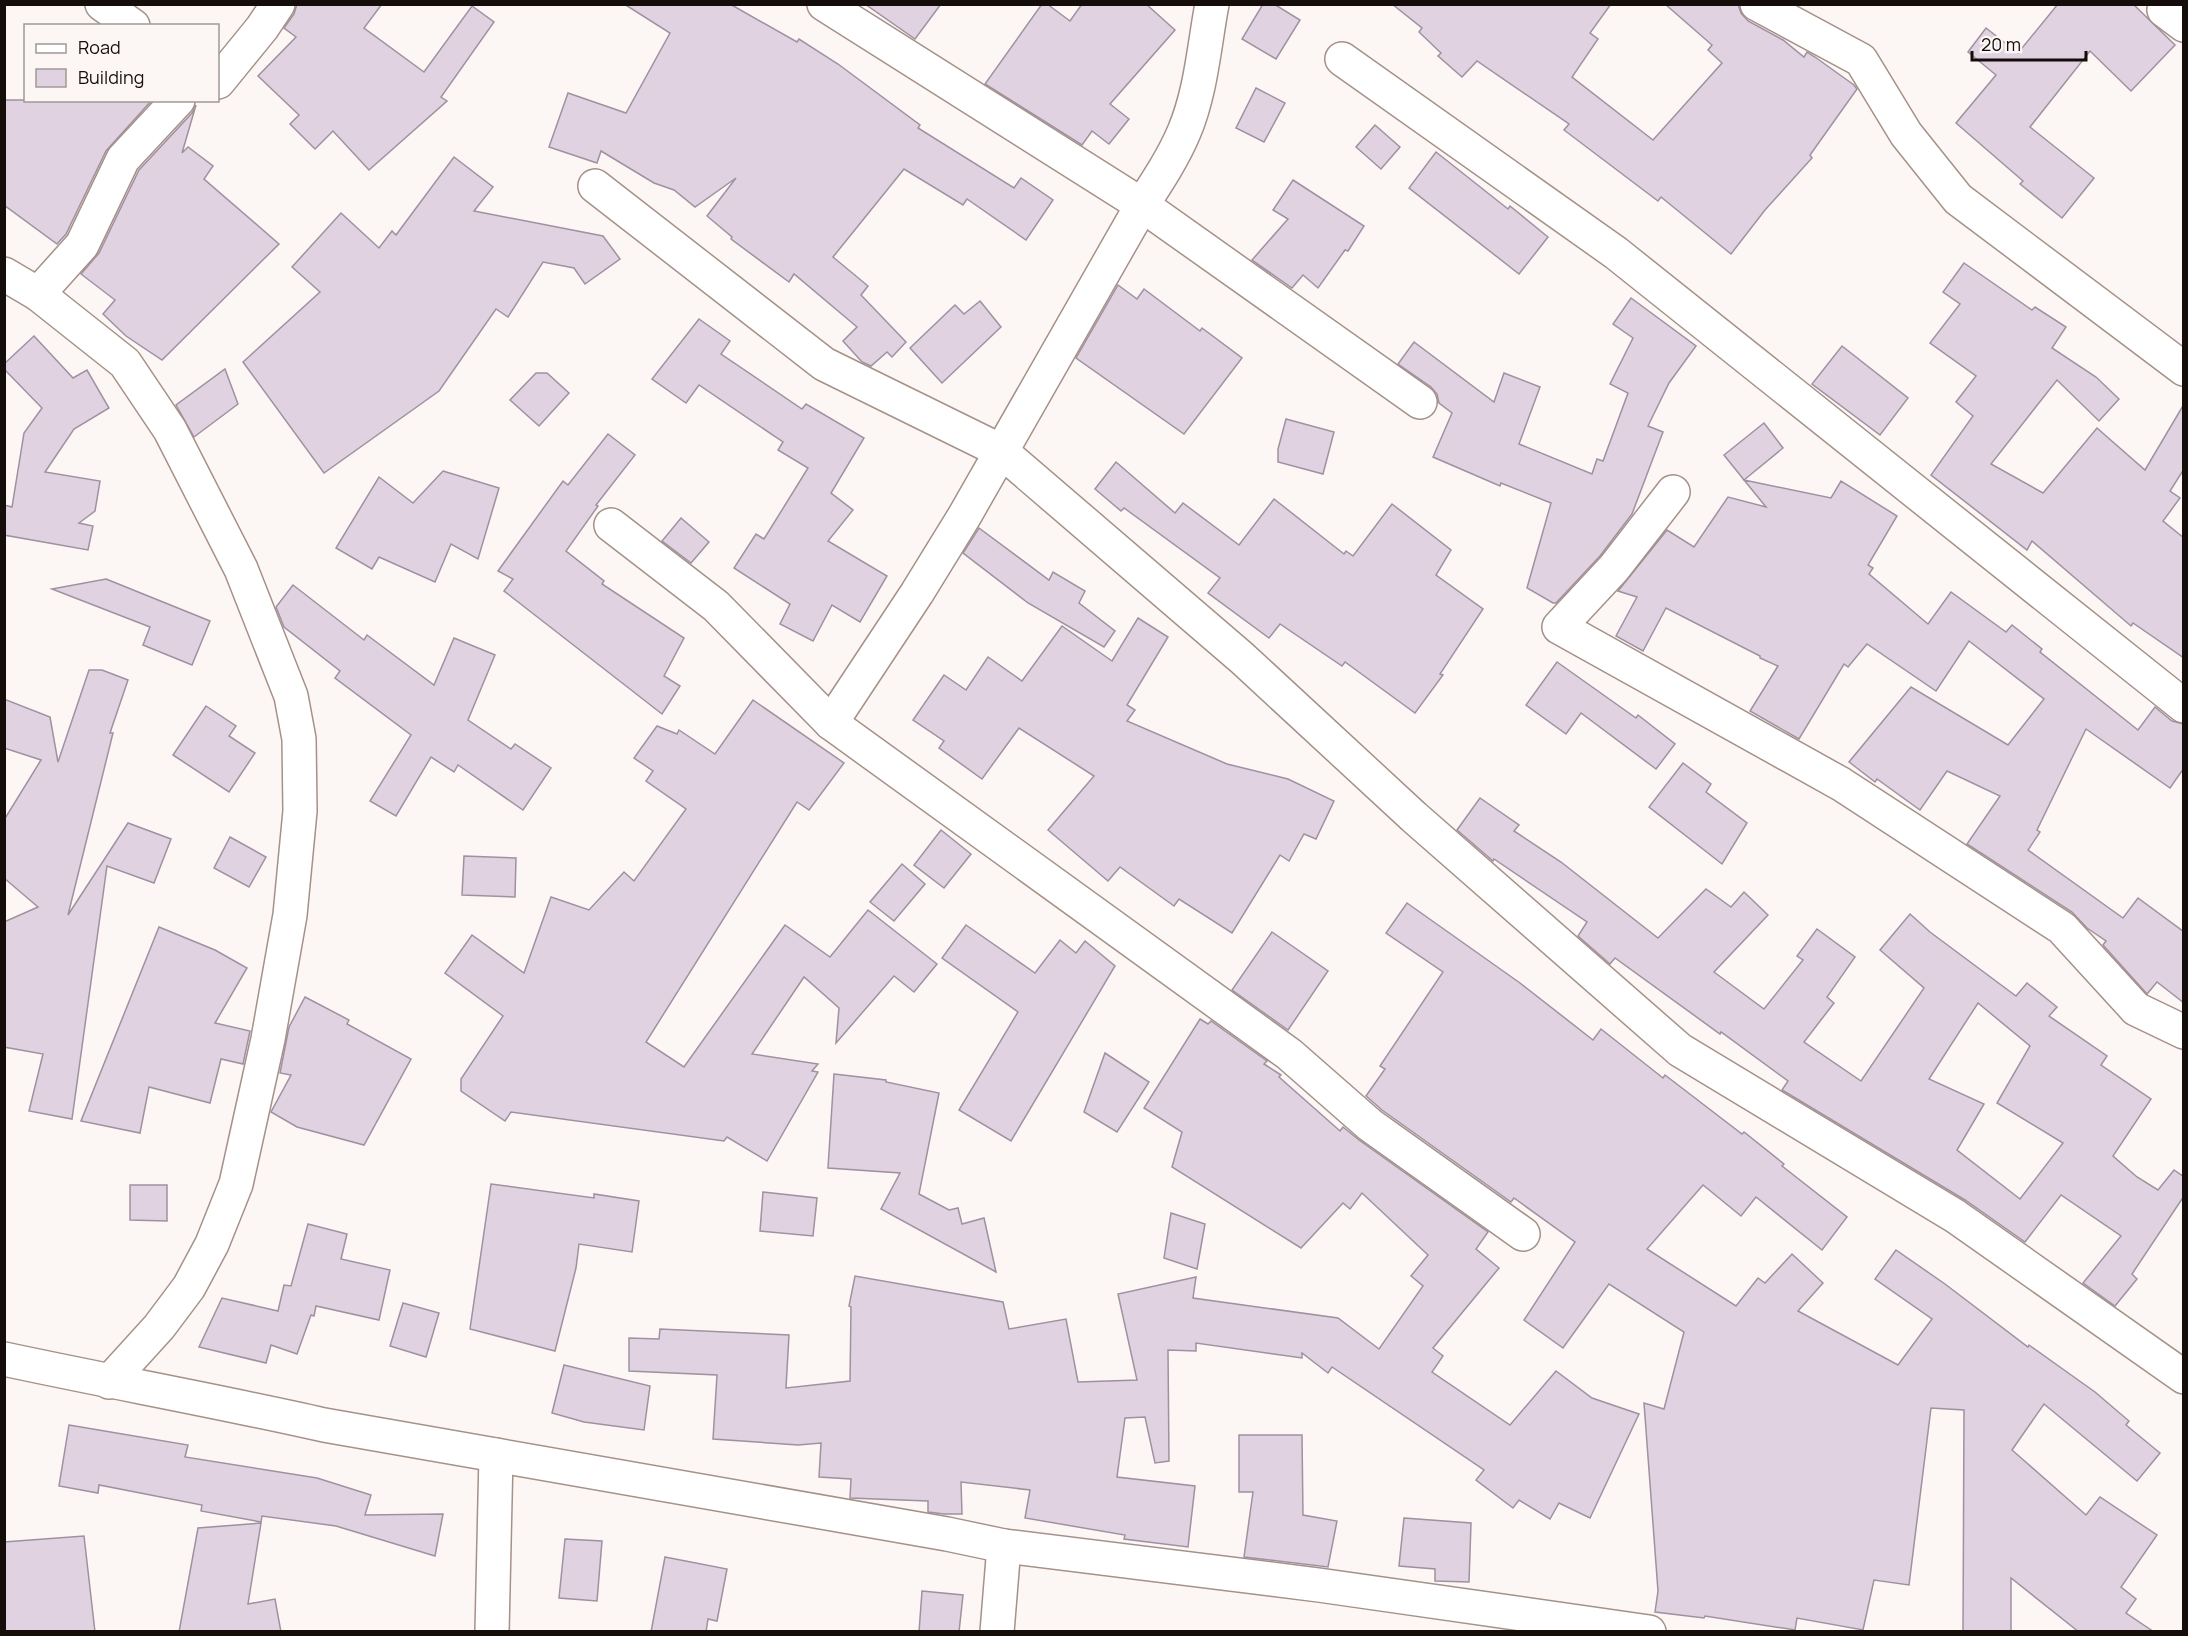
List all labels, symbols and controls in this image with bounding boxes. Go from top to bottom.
legend [24,24,219,102]
scale bar [1972,24,2086,62]
text: 20 m [1981,32,2021,56]
text: Road [78,35,121,59]
text: Building [78,65,144,89]

